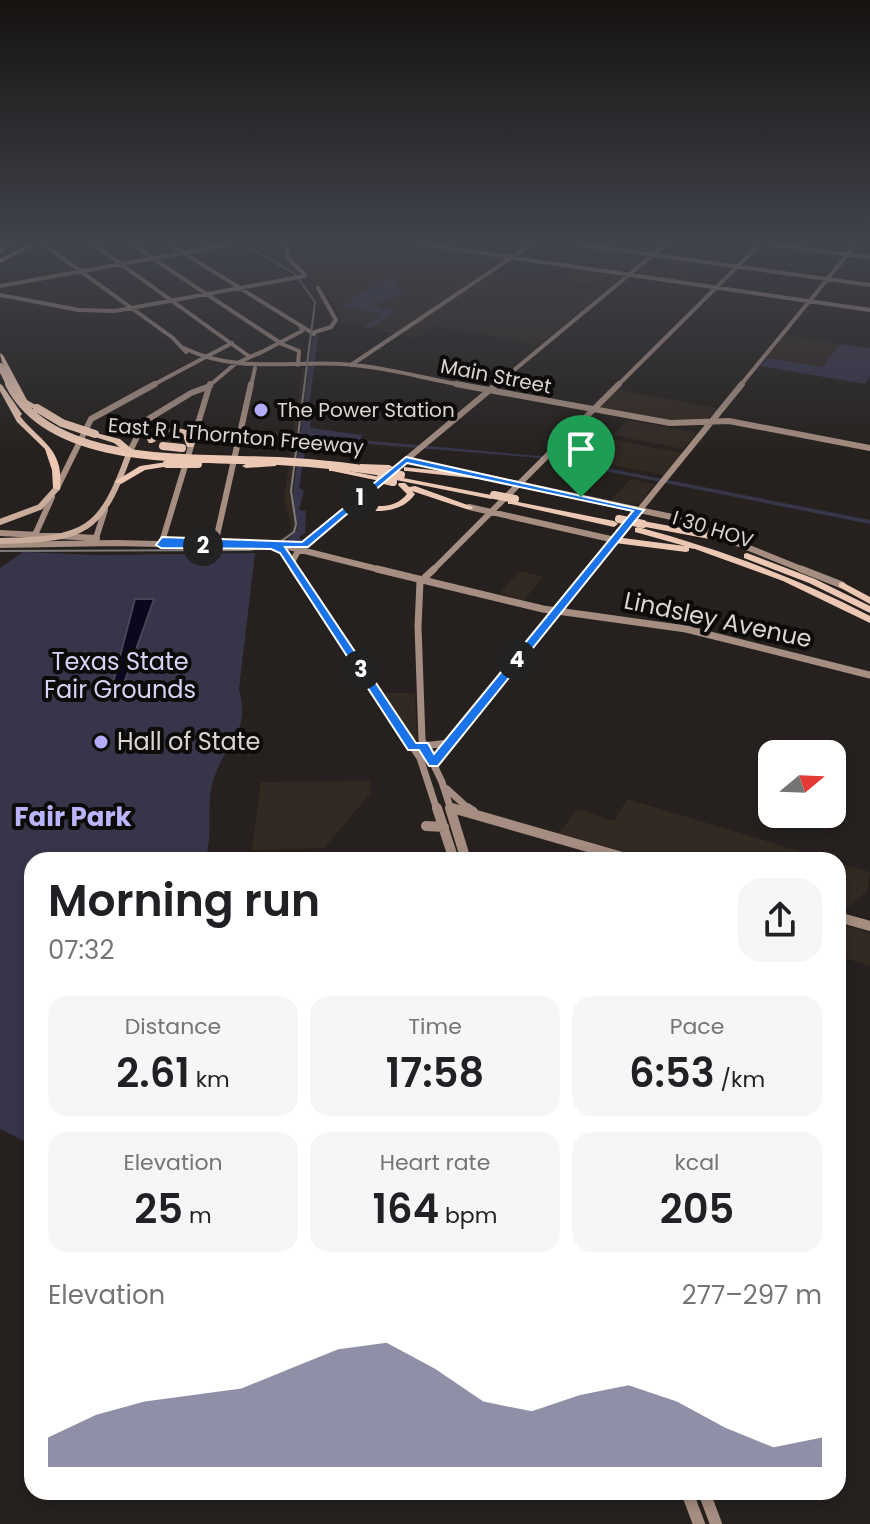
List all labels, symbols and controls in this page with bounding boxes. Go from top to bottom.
street label: Main Street [438,352,554,400]
place label: The Power Station [277,396,455,424]
marker: The Power Station [252,401,270,419]
street label: East R L Thornton Freeway [107,411,365,461]
pin [547,415,615,497]
icon: arrive [559,427,603,471]
pin: 1 [340,478,380,518]
text: 1 [356,482,364,513]
street label: I 30 HOV [669,503,757,555]
pin: 2 [183,526,223,566]
text: 2 [197,530,209,561]
street label: Lindsley Avenue [621,583,815,656]
pin: 4 [497,640,537,680]
text: 4 [510,644,524,675]
park label: Texas State Fair Grounds [44,645,196,706]
pin: 3 [341,650,381,690]
text: 3 [354,654,368,685]
place label: Hall of State [117,725,260,758]
marker: Hall of State [92,733,110,751]
north arrow [758,740,846,828]
map controls [758,740,846,828]
district label: Fair Park [14,799,132,835]
text: Morning run [48,870,320,931]
button: share [738,878,822,962]
text: 07:32 [48,932,114,968]
text: Distance [125,1011,221,1042]
text: Time [408,1011,462,1042]
text: Pace [670,1011,724,1042]
text: 2.61 [116,1045,190,1101]
text: 17:58 [386,1045,484,1101]
text: 6:53 [629,1045,715,1101]
text: km [190,1064,230,1095]
text: /km [715,1064,765,1095]
text: Elevation [123,1147,223,1178]
text: Heart rate [380,1147,490,1178]
text: kcal [675,1147,719,1178]
text: 25 [134,1181,183,1237]
text: 164 [373,1181,439,1237]
text: 205 [660,1181,734,1237]
text: m [183,1200,212,1231]
text: bpm [439,1200,497,1231]
text: Elevation [48,1277,165,1313]
text: 277–297 m [682,1277,822,1313]

